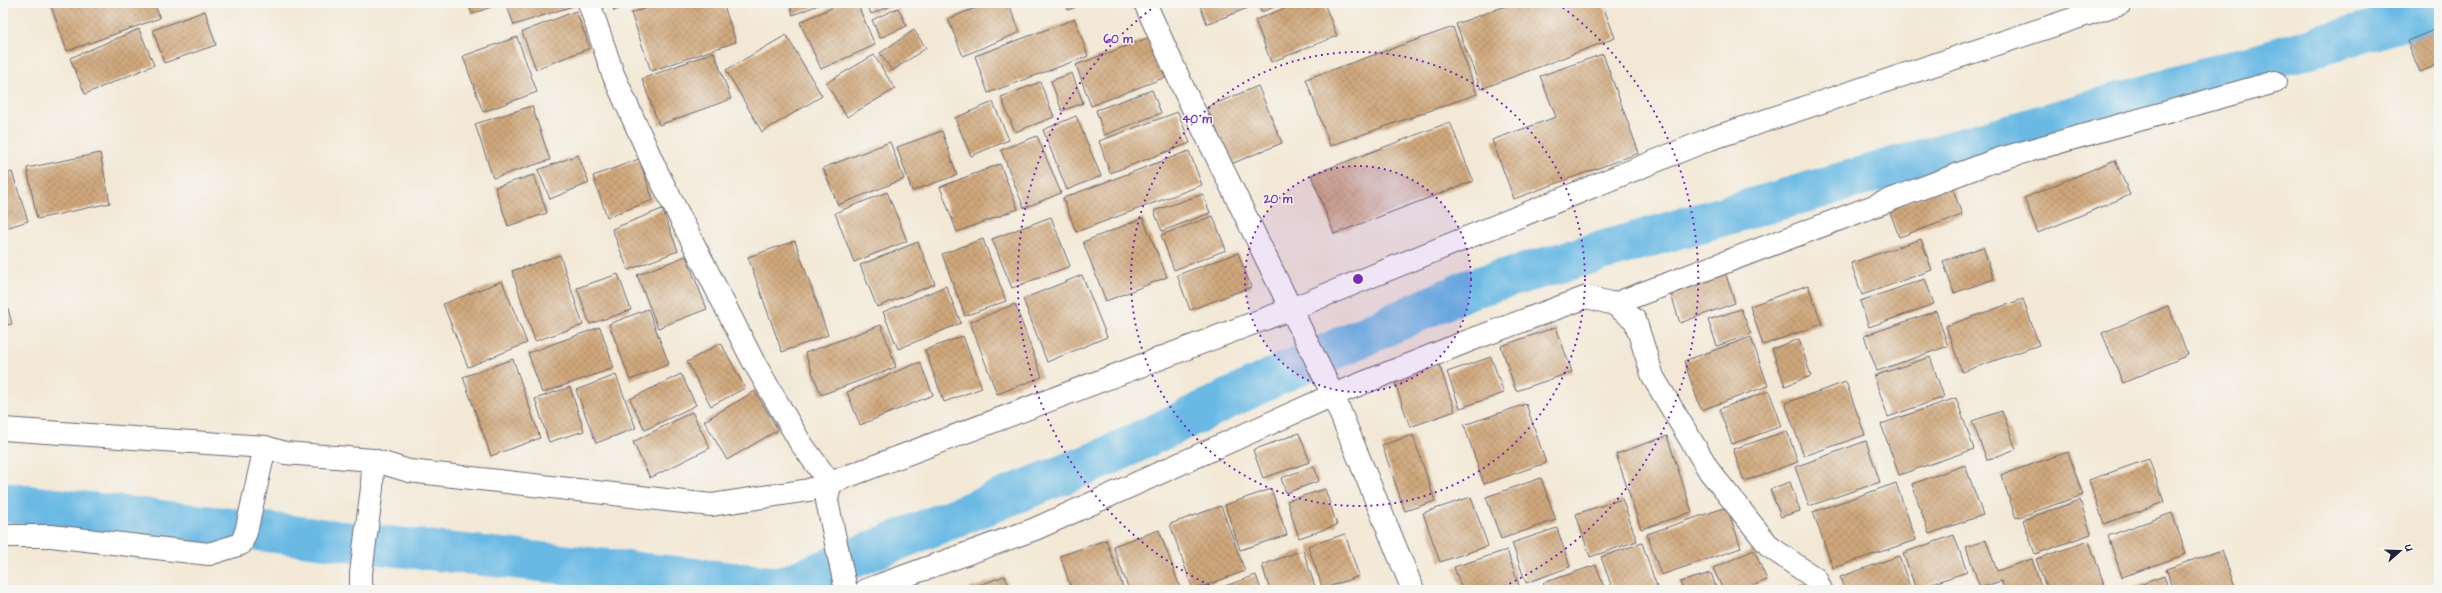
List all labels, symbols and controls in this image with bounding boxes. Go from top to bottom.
text: 60 m [1103,31,1133,48]
text: 40 m [1182,111,1213,128]
text: 20 m [1263,191,1293,208]
centre of rings [1351,272,1365,286]
north arrow [2380,531,2420,571]
text: U [2400,541,2417,553]

